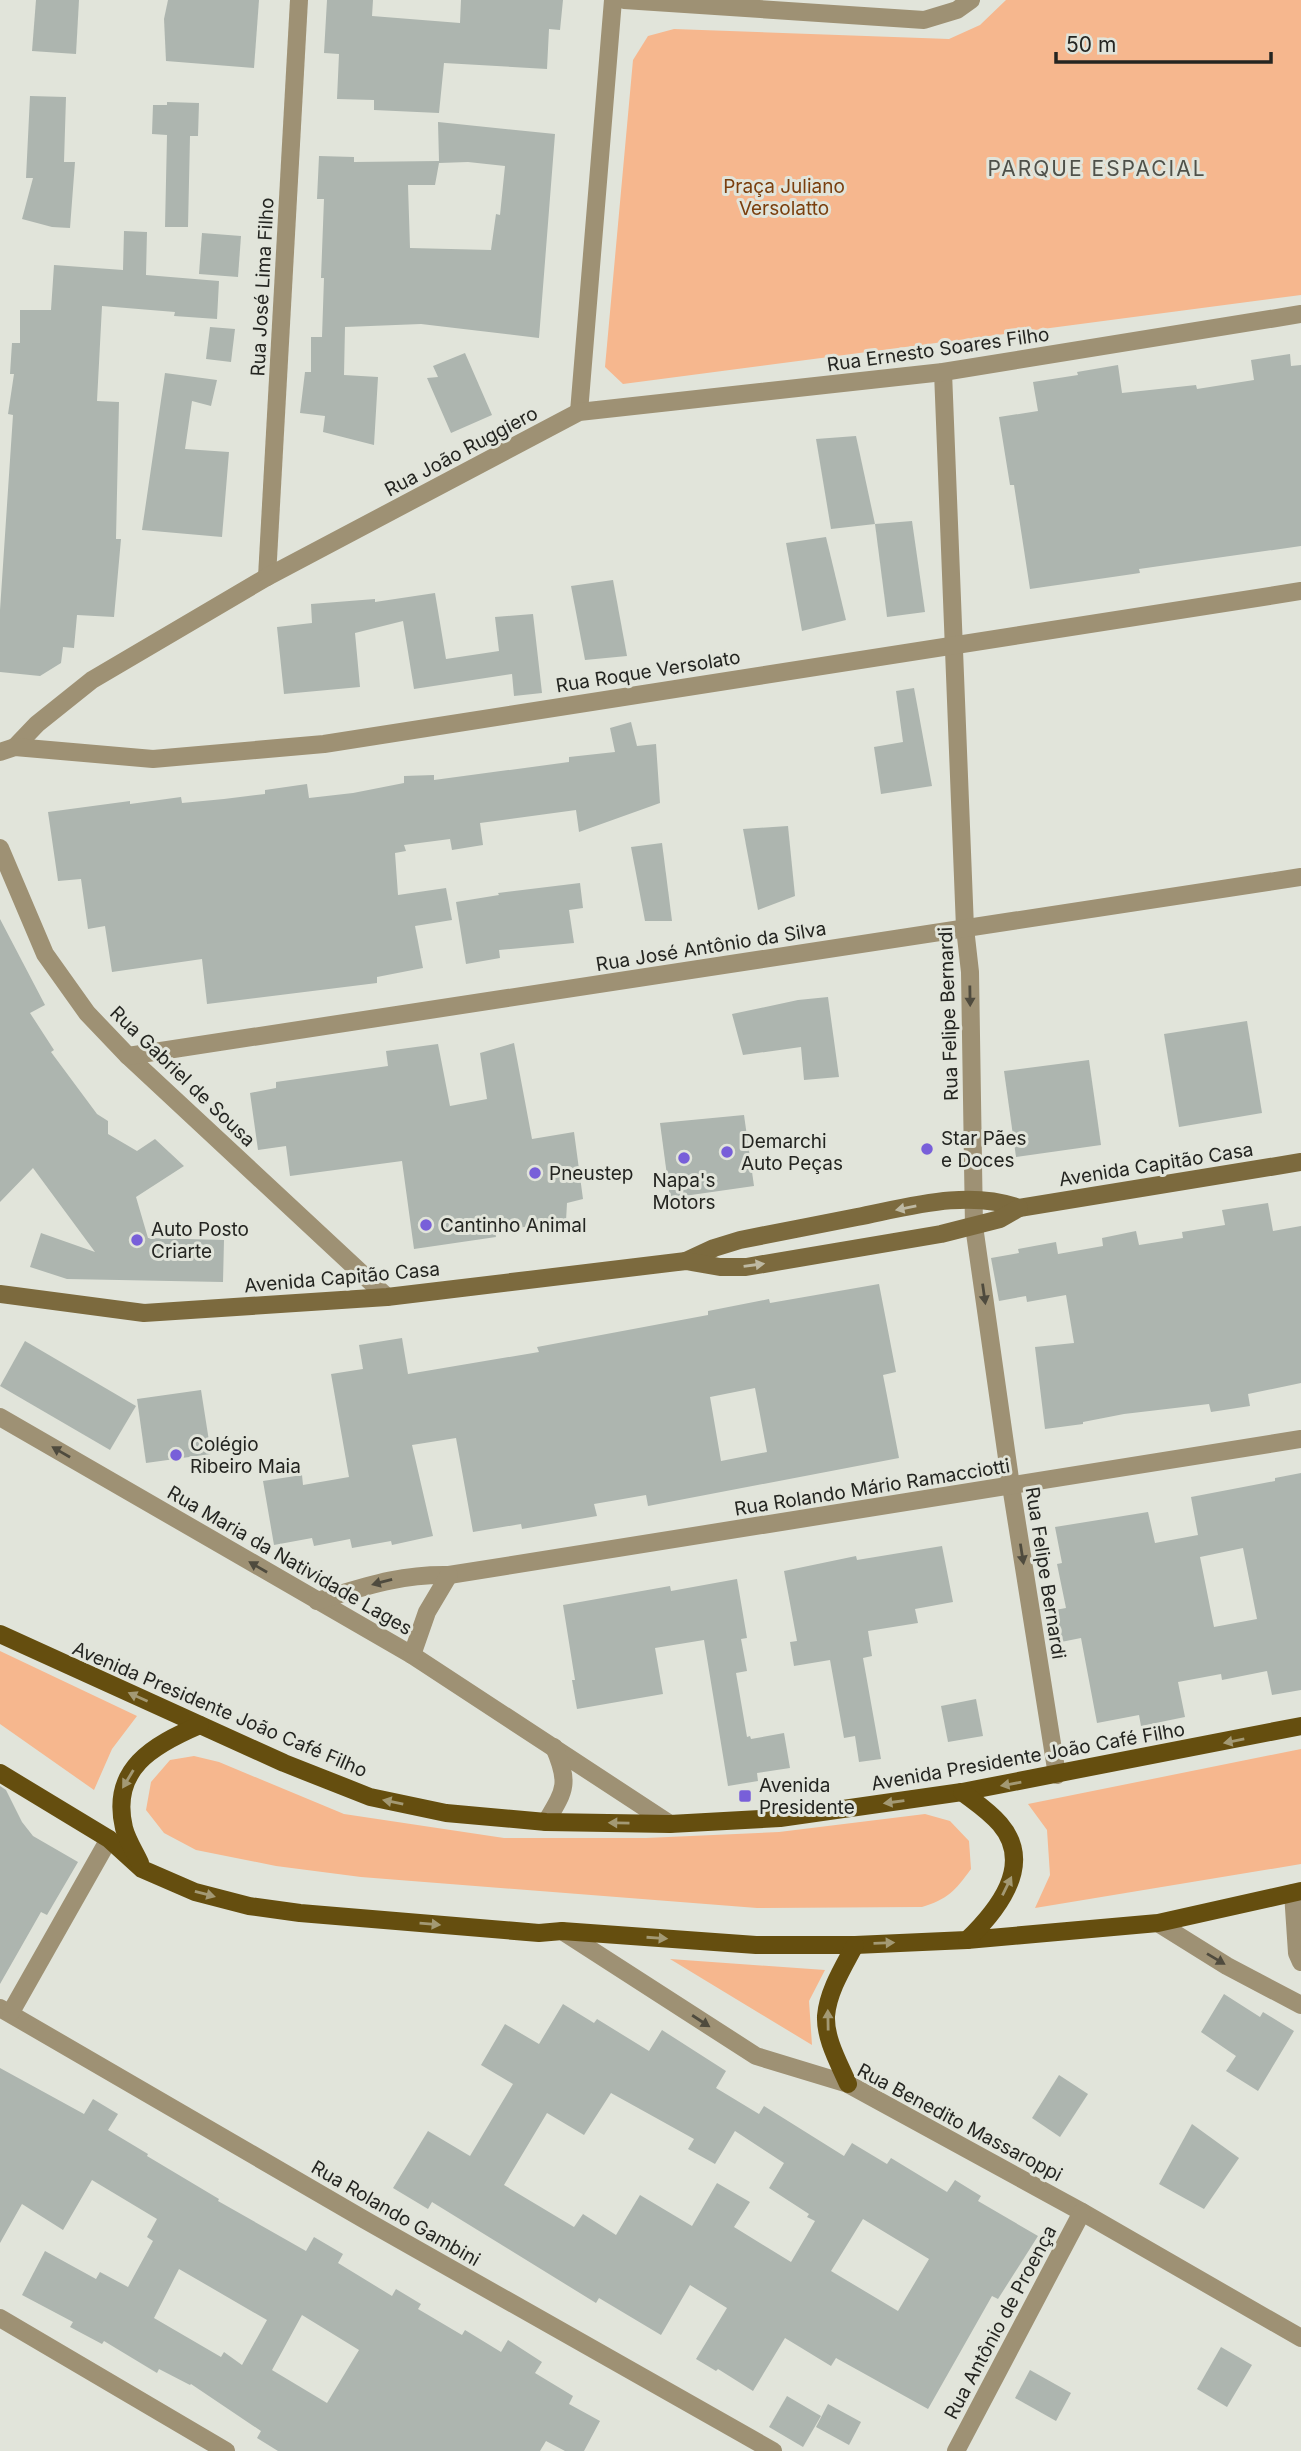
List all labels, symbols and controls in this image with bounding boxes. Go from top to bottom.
scale bar [1056,21,1271,65]
text: 50 m [1066,32,1116,57]
district label: PARQUE ESPACIAL [987,156,1207,181]
park label: Praça Juliano Versolatto [723,175,845,220]
street label: Rua José Lima Filho [246,197,279,377]
street label: Rua Ernesto Soares Filho [825,323,1051,376]
street label: Rua João Ruggiero [381,401,542,501]
street label: Rua Roque Versolato [554,646,742,697]
street label: Rua José Antônio da Silva [594,917,828,976]
street label: Rua Felipe Bernardi [934,927,963,1101]
one-way arrow [964,985,976,1007]
street label: Rua Gabriel de Sousa [105,1001,260,1152]
place label: Star Pães e Doces [941,1127,1027,1172]
place label: Demarchi Auto Peças [741,1130,843,1175]
street label: Avenida Capitão Casa [1057,1138,1255,1191]
marker: Star Pães e Doces [919,1141,935,1157]
marker: Demarchi Auto Peças [719,1144,735,1160]
marker: Napa's Motors [676,1150,692,1166]
place label: Pneustep [549,1162,633,1185]
marker: Pneustep [527,1165,543,1181]
place label: Napa's Motors [652,1169,716,1214]
one-way arrow [895,1202,917,1213]
place label: Cantinho Animal [440,1214,587,1237]
marker: Cantinho Animal [418,1217,434,1233]
place label: Auto Posto Criarte [151,1218,249,1263]
marker: Auto Posto Criarte [129,1232,145,1248]
street label: Avenida Capitão Casa [243,1257,441,1298]
one-way arrow [743,1259,765,1270]
one-way arrow [979,1283,990,1305]
place label: Colégio Ribeiro Maia [190,1433,301,1478]
one-way arrow [52,1446,71,1458]
marker: Colégio Ribeiro Maia [168,1447,184,1463]
street label: Rua Rolando Mário Ramacciotti [733,1454,1012,1521]
street label: Rua Maria da Natividade Lages [163,1481,416,1640]
street label: Rua Felipe Bernardi [1021,1485,1070,1661]
one-way arrow [1017,1543,1028,1565]
one-way arrow [248,1561,267,1573]
one-way arrow [371,1577,393,1588]
street label: Avenida Presidente João Café Filho [69,1637,371,1782]
one-way arrow [128,1691,148,1703]
street label: Avenida Presidente João Café Filho [869,1718,1187,1795]
one-way arrow [1223,1735,1245,1746]
one-way arrow [122,1770,134,1789]
place label: Avenida Presidente [759,1774,855,1819]
one-way arrow [1000,1778,1022,1789]
marker: Avenida Presidente [737,1788,753,1804]
one-way arrow [382,1796,404,1807]
one-way arrow [883,1797,905,1808]
one-way arrow [608,1817,630,1829]
one-way arrow [1002,1876,1013,1896]
one-way arrow [195,1890,216,1900]
one-way arrow [420,1919,442,1930]
one-way arrow [646,1933,668,1944]
one-way arrow [874,1938,896,1949]
one-way arrow [1207,1953,1226,1965]
one-way arrow [823,2009,834,2031]
one-way arrow [692,2014,710,2028]
street label: Rua Benedito Massaroppi [853,2059,1066,2186]
street label: Rua Rolando Gambini [307,2156,484,2271]
street label: Rua Antônio de Proença [940,2221,1061,2423]

